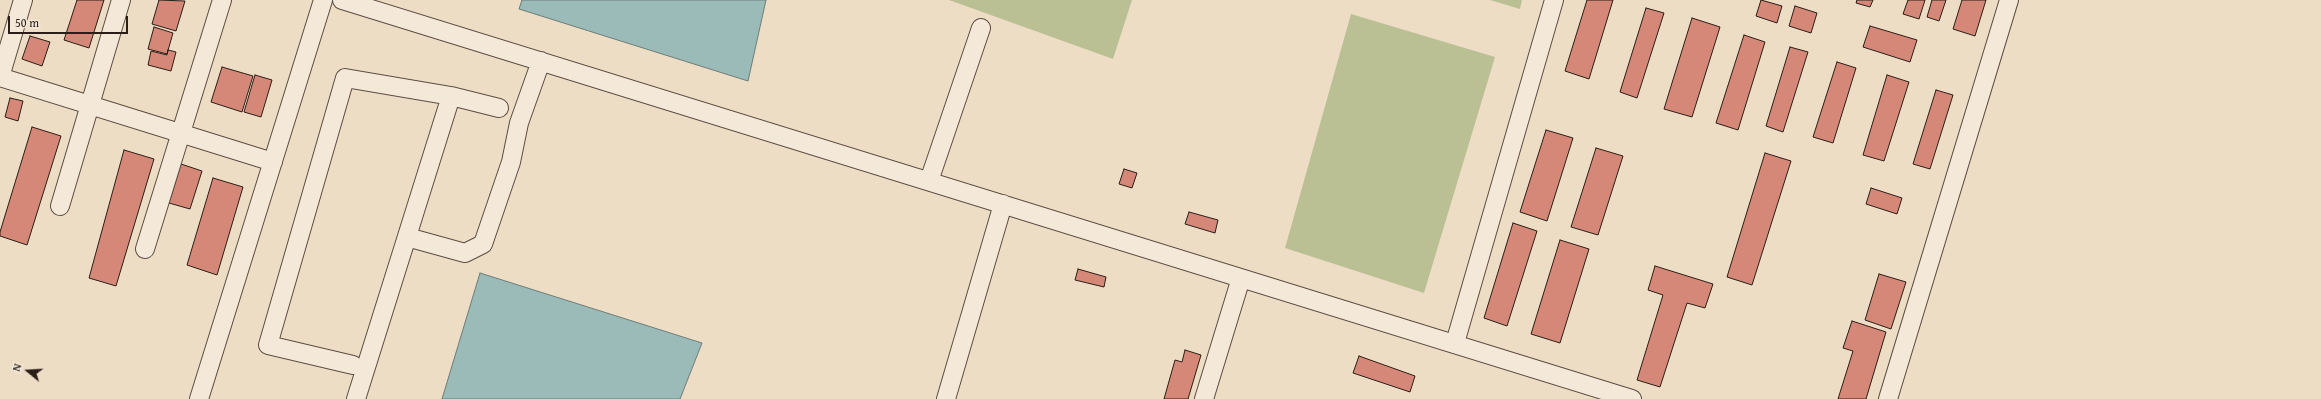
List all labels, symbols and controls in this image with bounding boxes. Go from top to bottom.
scale bar [10,8,130,34]
text: 50 m [15,14,39,31]
north arrow [8,351,48,391]
text: N [8,361,25,373]

